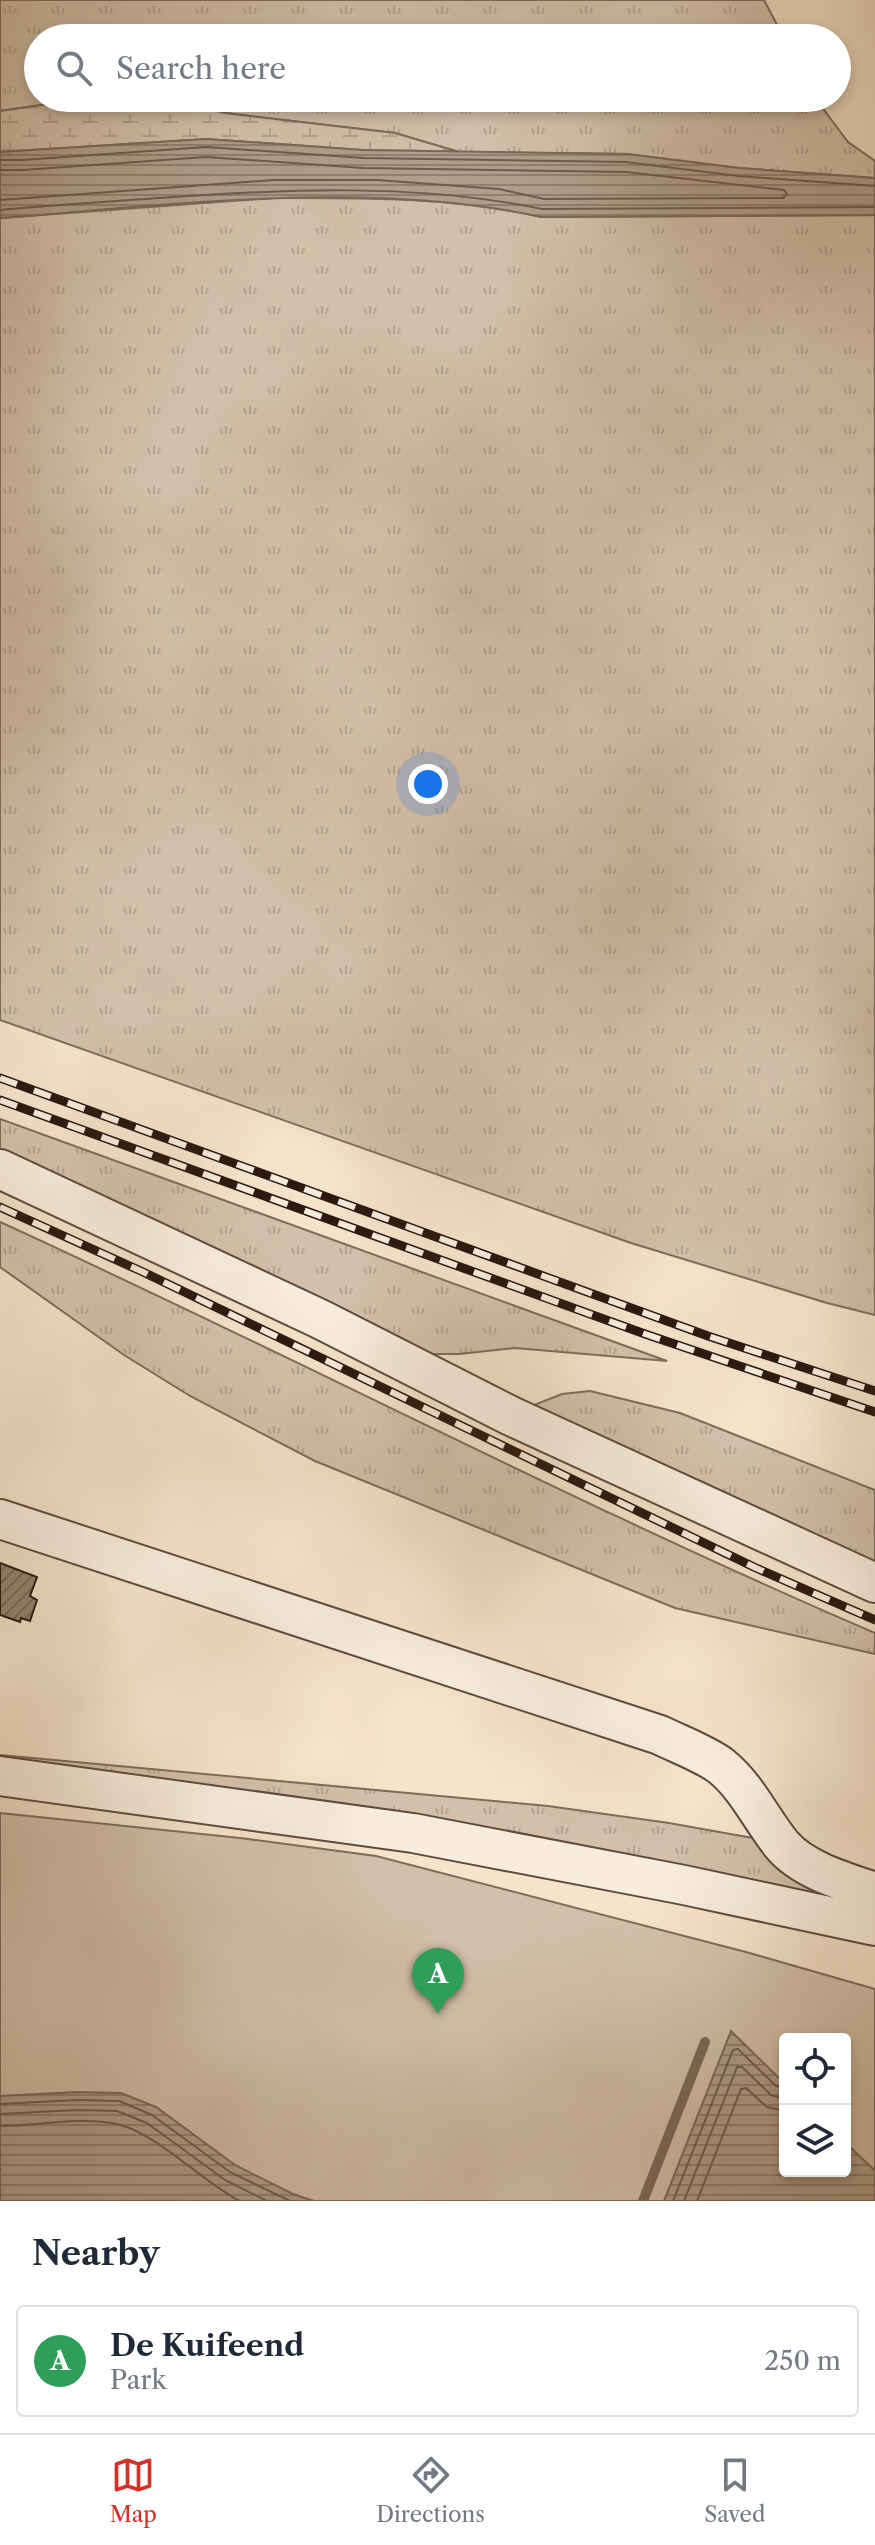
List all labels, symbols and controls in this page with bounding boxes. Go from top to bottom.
search box [24,24,851,112]
icon: search [52,46,96,90]
text: Search here [116,50,286,87]
your location [408,764,448,804]
pin: A [412,1948,464,2014]
map controls [779,2033,851,2177]
button: locate [779,2033,851,2105]
button: layers [779,2105,851,2177]
text: Nearby [32,2232,160,2274]
text: De Kuifeend [110,2327,304,2364]
text: A [50,2345,70,2377]
text: 250 m [764,2345,841,2377]
text: Park [110,2364,167,2396]
tab: Map [110,2453,157,2528]
tab: Directions [376,2453,485,2528]
tab: Saved [704,2453,765,2528]

